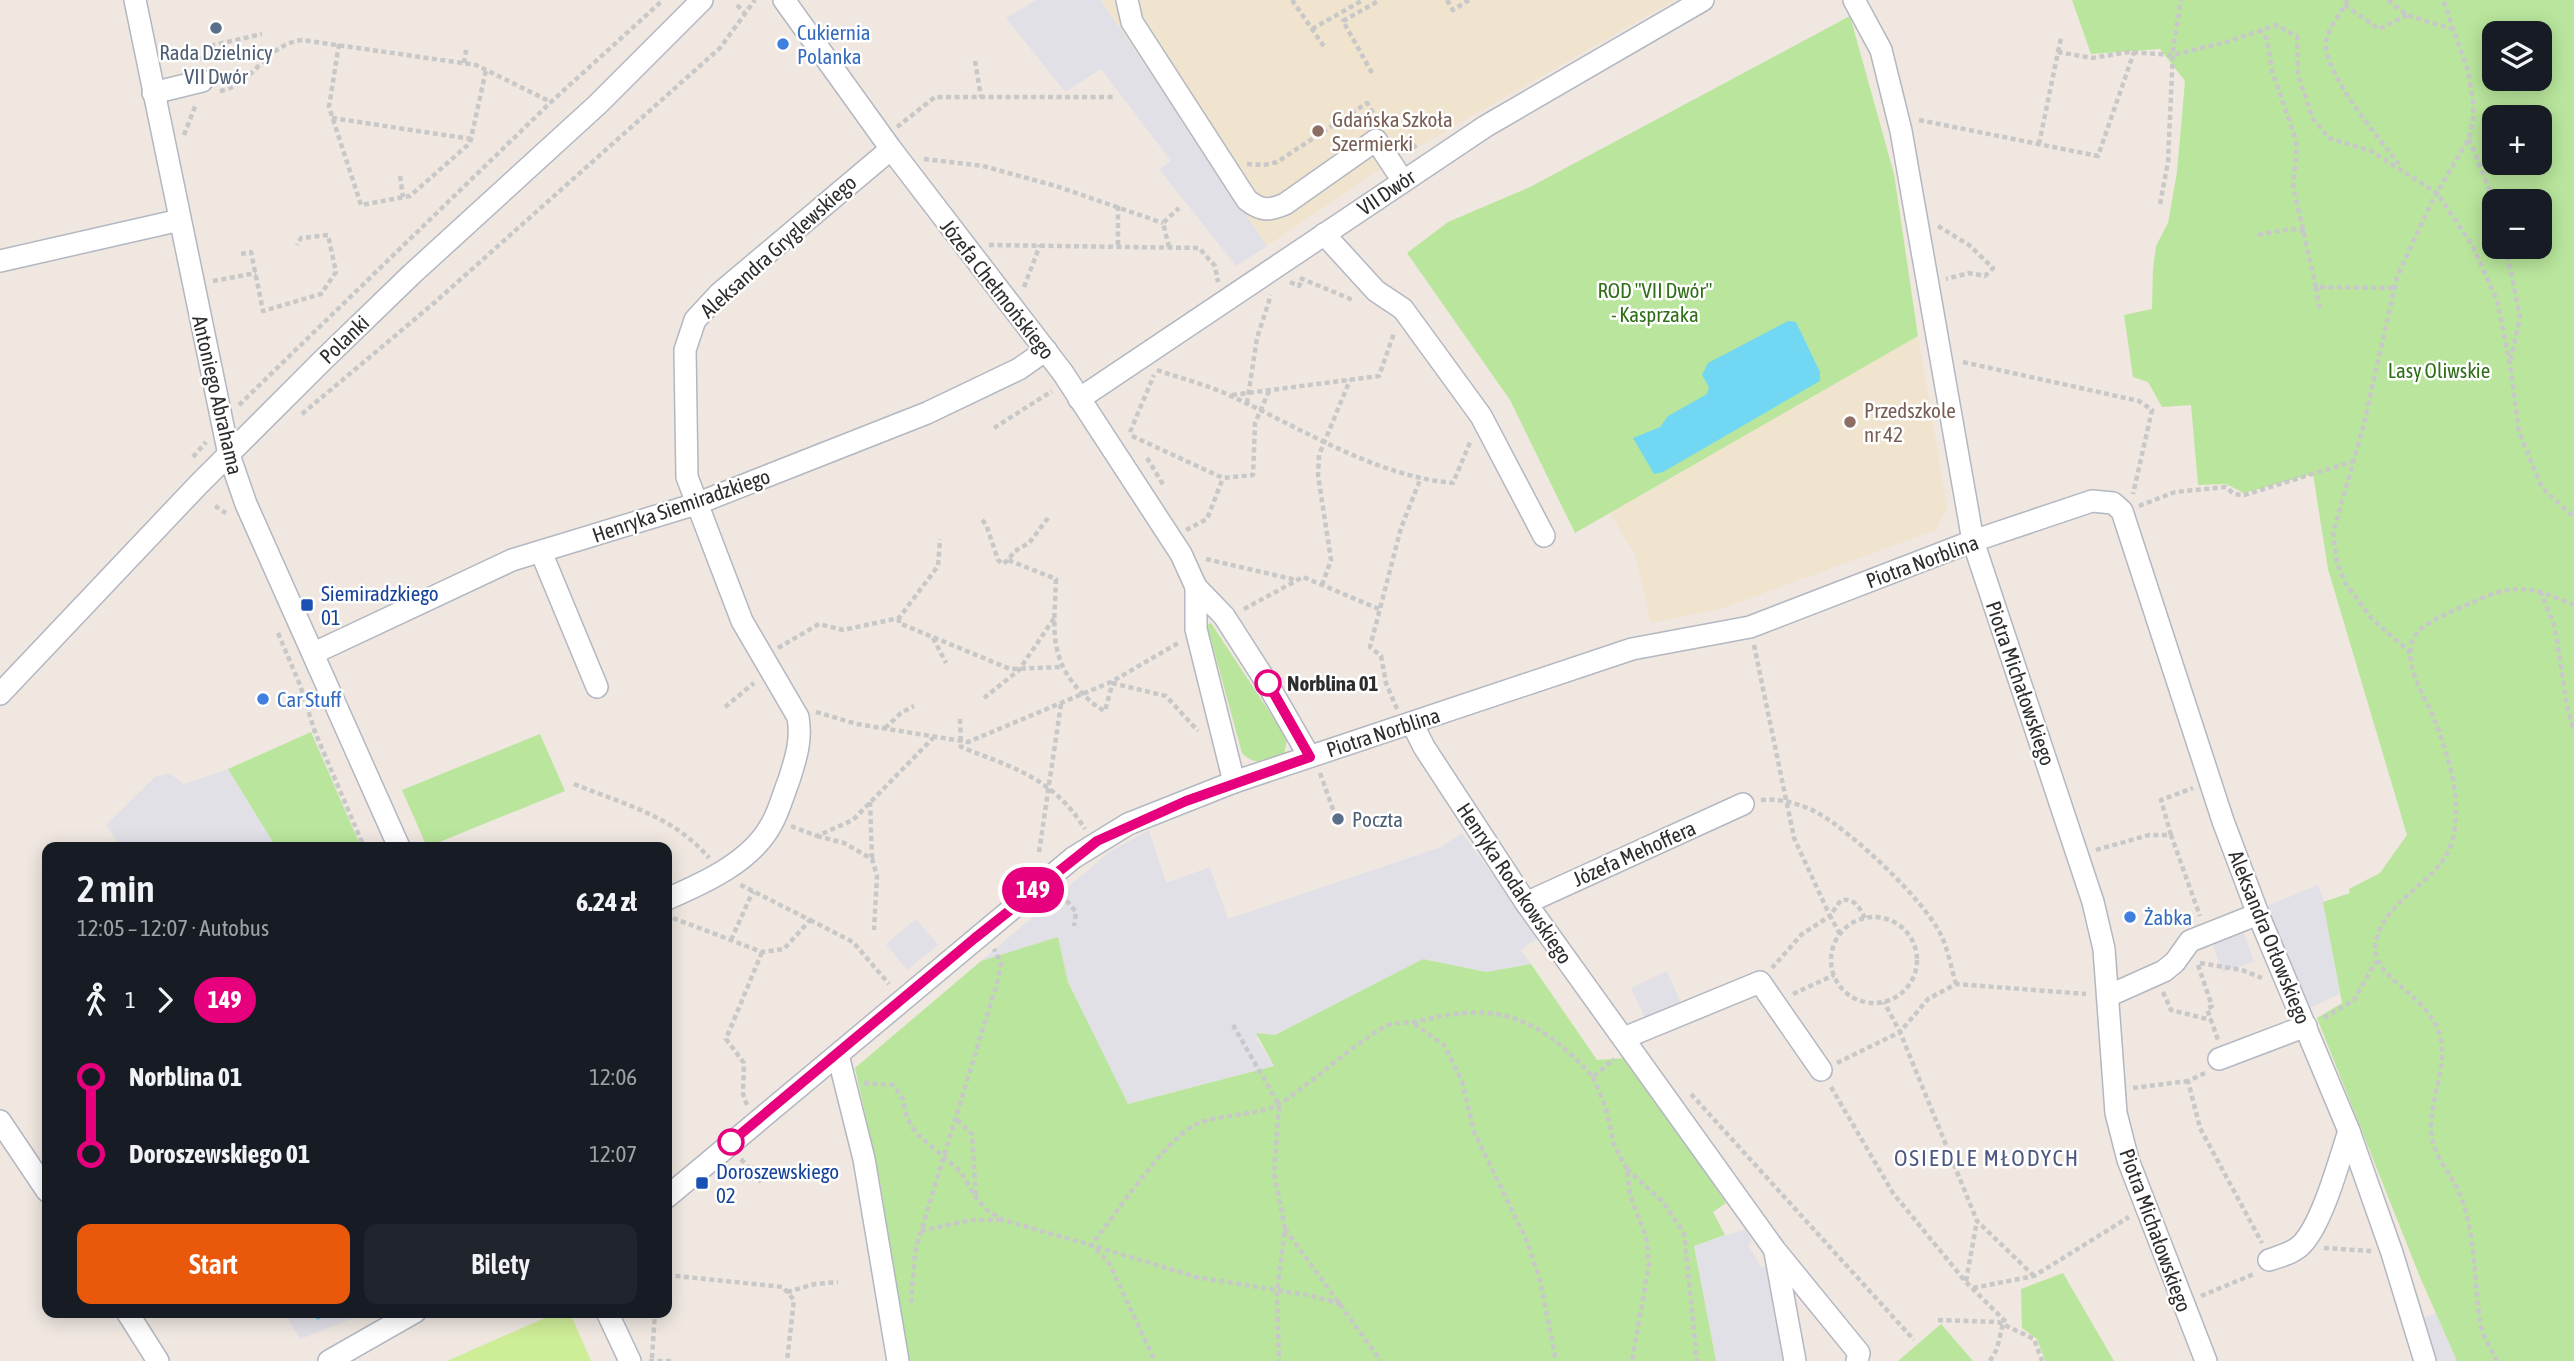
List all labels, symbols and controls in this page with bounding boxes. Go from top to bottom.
marker: Rada Dzielnicy VII Dwór [208,20,224,36]
place label: Cukiernia Polanka [797,20,871,68]
map controls [2482,21,2552,259]
button: layers [2482,21,2552,91]
marker: Cukiernia Polanka [775,36,791,52]
place label: Rada Dzielnicy VII Dwór [159,40,273,88]
button: + [2482,105,2552,175]
place label: Gdańska Szkoła Szermierki [1332,107,1453,155]
marker: Gdańska Szkoła Szermierki [1310,123,1326,139]
street label: VII Dwór [1353,164,1420,220]
street label: Aleksandra Gryglewskiego [695,170,861,322]
button: − [2482,189,2552,259]
street label: Józefa Chełmońskiego [936,214,1060,364]
park label: ROD "VII Dwór" - Kasprzaka [1598,278,1713,326]
street label: Polanki [314,310,374,368]
street label: Antoniego Abrahama [188,313,248,477]
park label: Lasy Oliwskie [2388,358,2490,382]
place label: Przedszkole nr 42 [1864,398,1956,446]
marker: Przedszkole nr 42 [1842,414,1858,430]
street label: Henryka Siemiradzkiego [589,463,773,547]
street label: Piotra Norblina [1863,530,1981,592]
place label: Siemiradzkiego 01 [321,581,439,629]
marker: Siemiradzkiego 01 [299,597,315,613]
street label: Piotra Michałowskiego [1982,598,2060,768]
marker: Norblina 01 [1255,670,1281,696]
place label: Norblina 01 [1287,671,1379,695]
place label: Car Stuff [277,687,342,711]
marker: Car Stuff [255,691,271,707]
street label: Piotra Norblina [1323,702,1443,762]
street label: Henryka Rodakowskiego [1452,798,1578,968]
place label: Poczta [1352,807,1403,831]
marker: Poczta [1330,811,1346,827]
street label: Józefa Mehoffera [1569,815,1699,891]
street label: Aleksandra Orłowskiego [2224,847,2316,1027]
text: 2 min [77,867,155,910]
line badge: 149 [993,867,1073,913]
text: 149 [1016,876,1050,903]
text: 6.24 zł [576,887,637,917]
place label: Żabka [2144,905,2192,929]
marker: Żabka [2122,909,2138,925]
text: 12:05 – 12:07 · Autobus [77,915,269,941]
icon: walk [77,981,115,1019]
icon: forward [146,981,184,1019]
text: 149 [208,986,242,1013]
text: 1 [125,987,136,1013]
text: Norblina 01 [129,1062,242,1092]
text: 12:06 [589,1064,637,1090]
unlabelled marker [718,1129,744,1155]
text: Doroszewskiego 01 [129,1139,310,1169]
text: 12:07 [589,1141,637,1167]
district label: OSIEDLE MŁODYCH [1894,1145,2080,1171]
street label: Piotra Michałowskiego [2115,1145,2197,1315]
place label: Doroszewskiego 02 [716,1159,839,1207]
marker: Doroszewskiego 02 [694,1175,710,1191]
button: Start [77,1224,350,1304]
button: Bilety [364,1224,637,1304]

